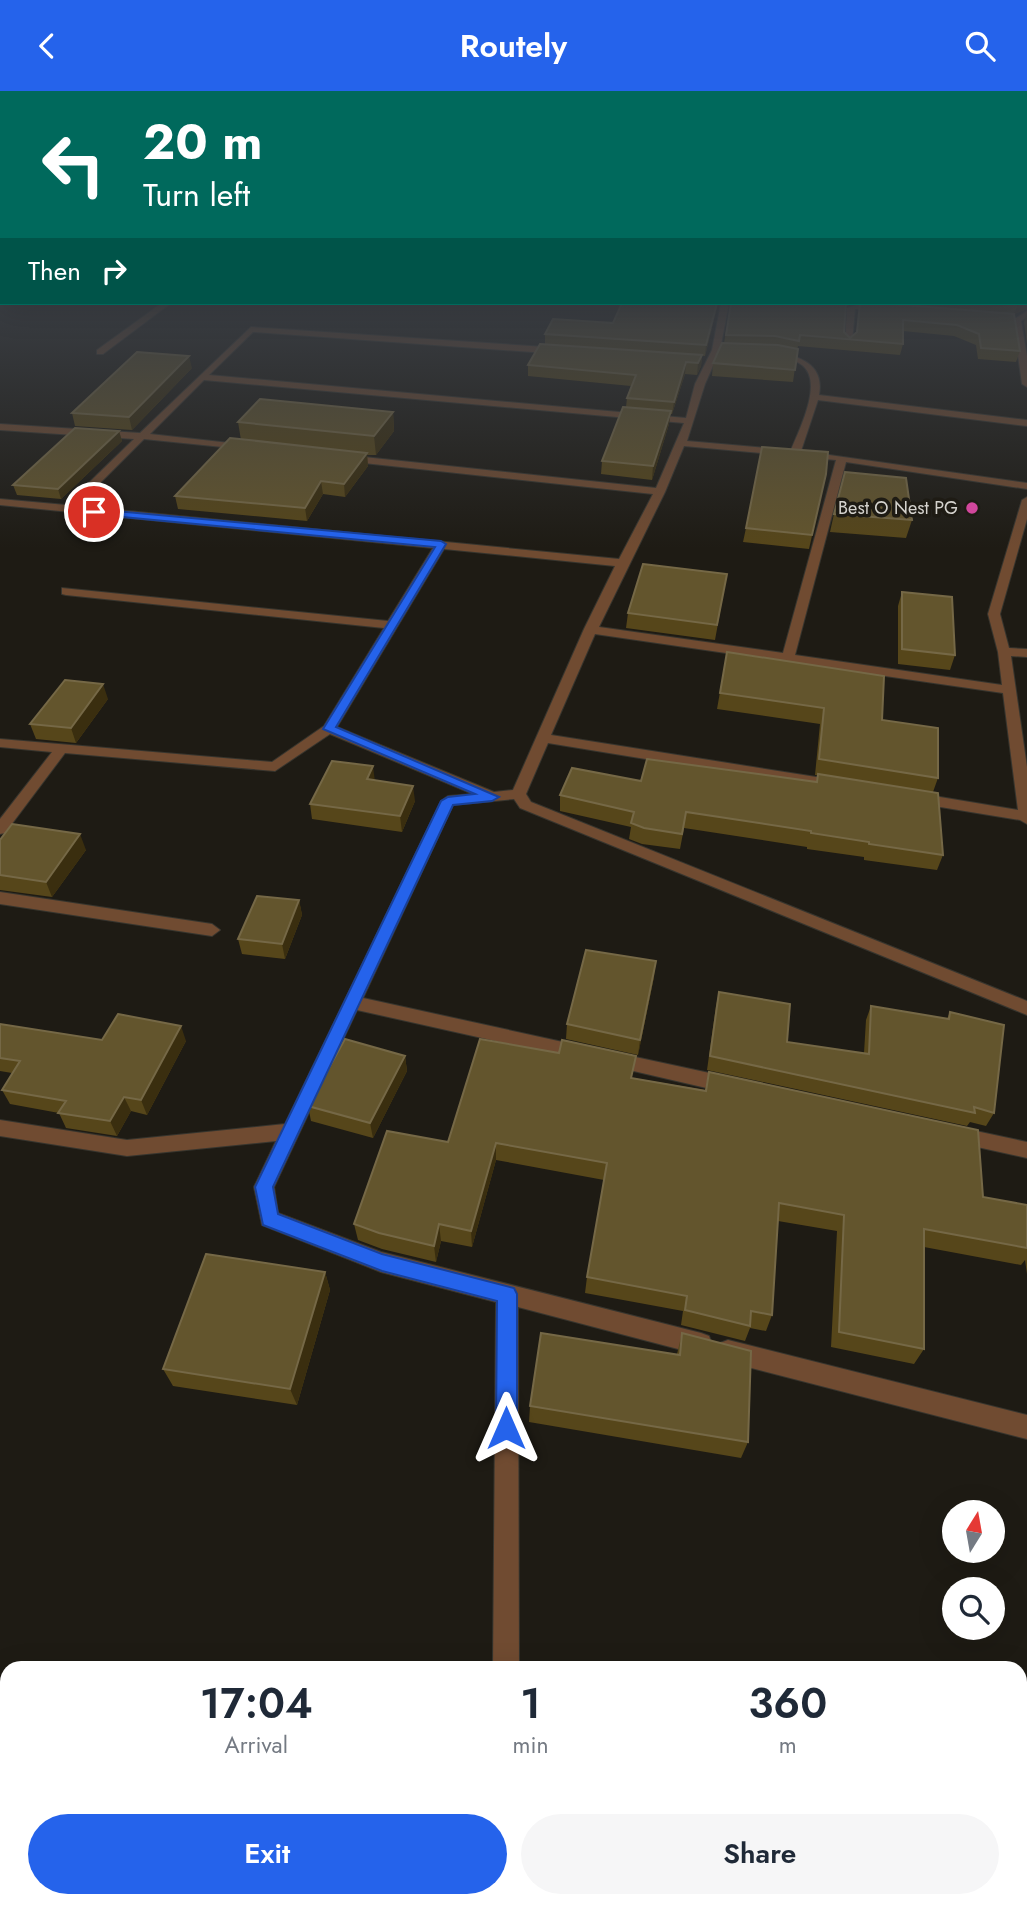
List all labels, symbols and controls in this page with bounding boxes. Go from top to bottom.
text: Routely [460,23,567,69]
icon: back [28,27,66,65]
icon: search [961,27,999,65]
text: 20 m [143,107,262,177]
icon: left [28,119,119,210]
text: Turn left [143,172,250,218]
text: Then [28,252,81,290]
icon: right [95,252,133,290]
pin [64,482,124,542]
icon: arrive [75,493,113,531]
place label: Best O Nest PG [838,495,958,521]
marker: Best O Nest PG [964,500,980,516]
position arrow [469,1391,543,1465]
north arrow [942,1500,1004,1563]
map controls [942,1500,1005,1640]
button: search [942,1577,1005,1640]
text: 17:04 [200,1673,313,1734]
text: 1 [520,1673,541,1734]
text: 360 [748,1673,827,1734]
text: Arrival [225,1728,288,1762]
text: min [512,1728,548,1762]
text: m [779,1728,797,1762]
button: Exit [28,1814,507,1894]
button: Share [521,1814,999,1894]

